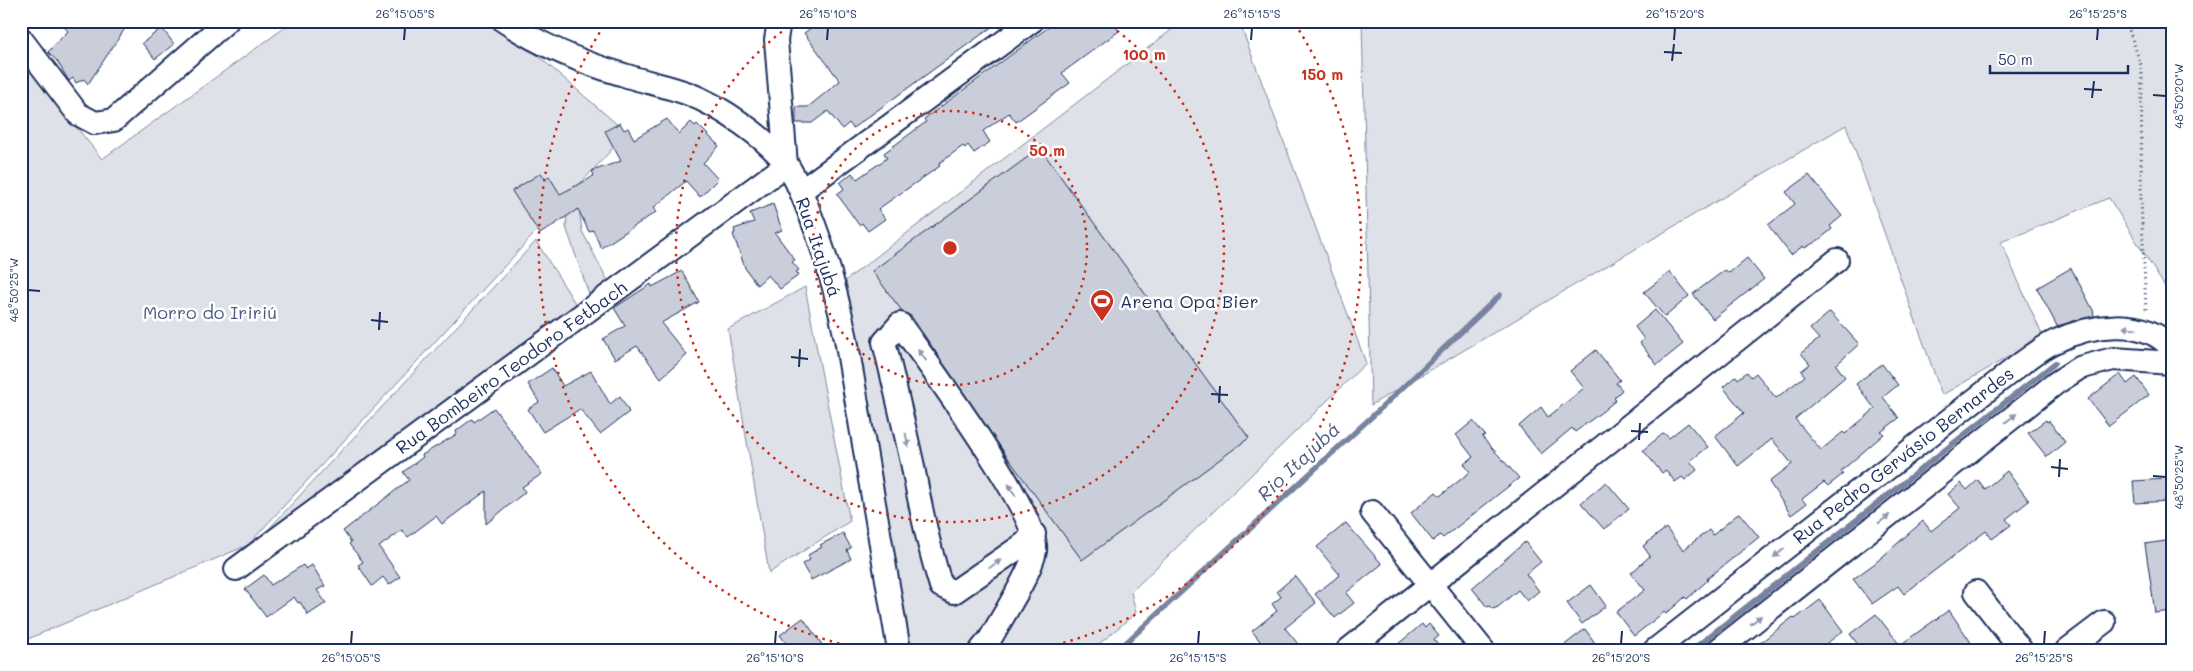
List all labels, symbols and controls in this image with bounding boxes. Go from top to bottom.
text: 26°15'05"S [376,5,435,21]
text: 26°15'10"S [799,5,857,21]
text: 26°15'15"S [1224,5,1281,21]
text: 26°15'20"S [1646,5,1705,21]
text: 26°15'25"S [2069,5,2127,21]
scale bar [1990,42,2128,74]
text: 100 m [1122,44,1166,64]
text: 50 m [1998,49,2033,69]
text: 150 m [1301,64,1343,84]
text: 48°50'20"W [2170,64,2186,128]
text: 50 m [1029,140,1065,160]
street label: Rua Itajubá [791,194,847,300]
centre of rings [941,239,959,257]
text: 48°50'25"W [5,258,21,322]
street label: Rua Bombeiro Teodoro Fetbach [391,275,631,459]
sports icon: Arena Opa Bier [1089,288,1115,322]
place label: Arena Opa Bier [1120,289,1259,313]
park label: Morro do Iririú [143,300,277,324]
one-way arrow [2121,324,2137,332]
one-way arrow [917,348,927,362]
street label: Rua Pedro Gervásio Bernardes [1787,361,2019,549]
one-way arrow [2005,413,2018,424]
water label: Rio Itajubá [1251,416,1345,506]
one-way arrow [903,432,911,447]
text: 48°50'25"W [2170,445,2186,509]
one-way arrow [1007,484,1016,497]
one-way arrow [1877,513,1890,524]
one-way arrow [1773,547,1786,558]
one-way arrow [988,559,1001,569]
one-way arrow [1750,614,1763,625]
text: 26°15'05"S [322,649,381,665]
text: 26°15'10"S [746,649,804,665]
text: 26°15'15"S [1170,649,1227,665]
text: 26°15'20"S [1592,649,1651,665]
text: 26°15'25"S [2015,649,2073,665]

